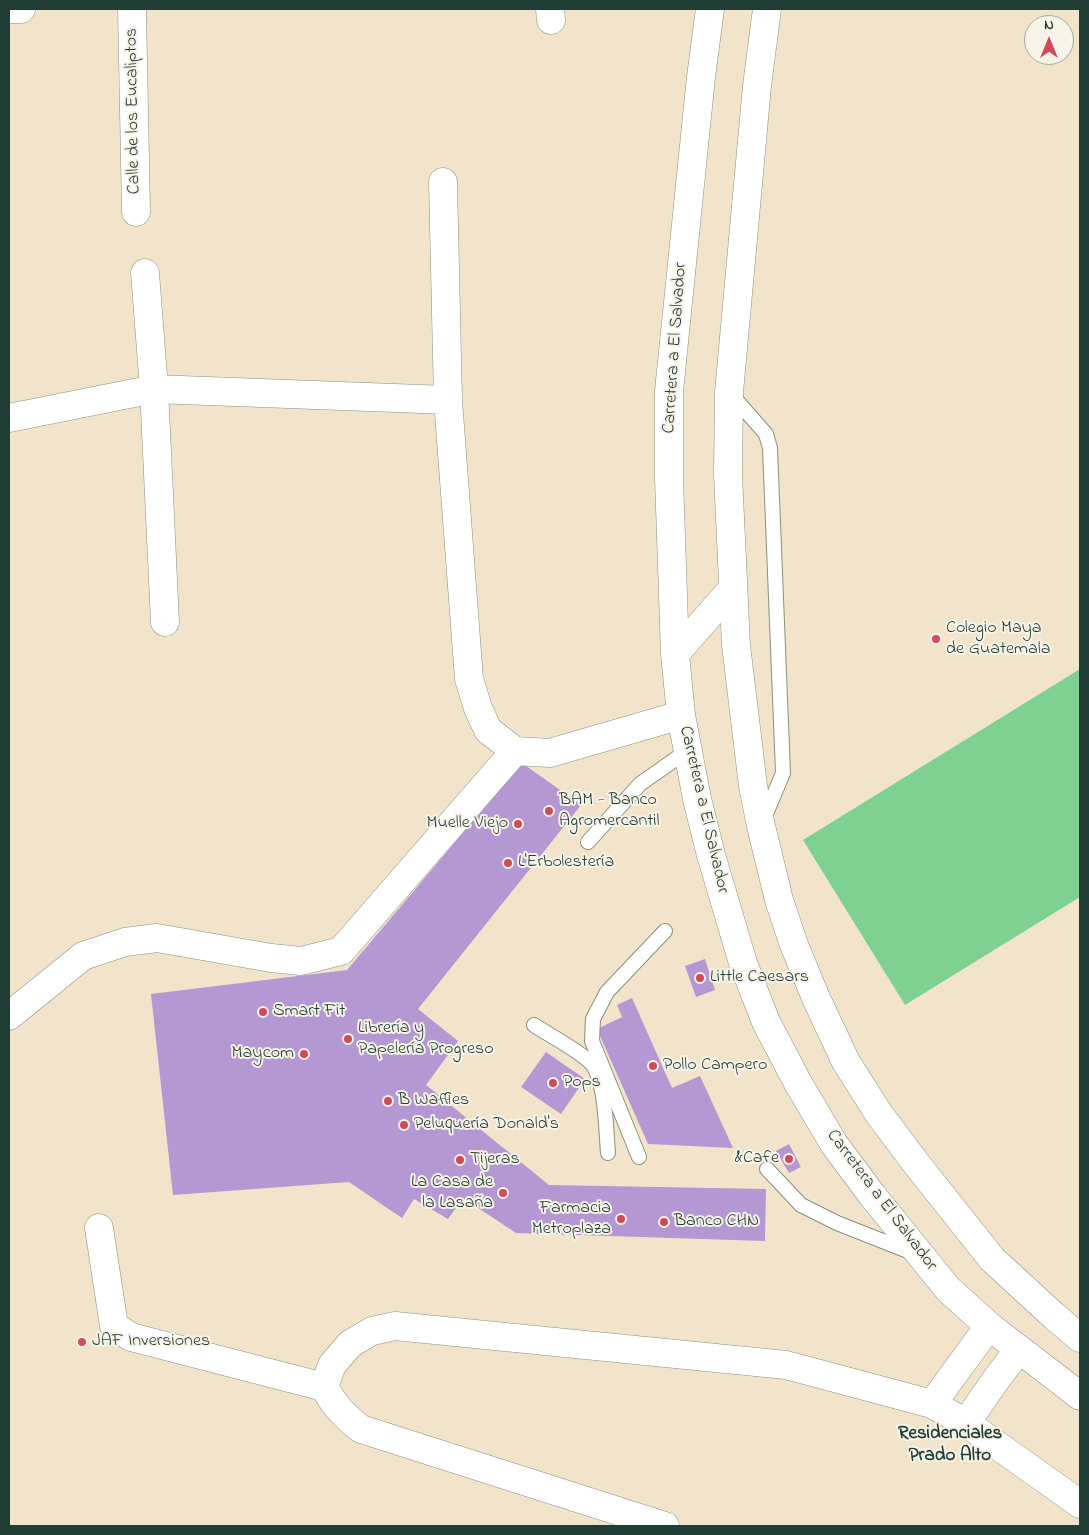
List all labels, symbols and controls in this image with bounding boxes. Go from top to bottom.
north arrow [1024,15,1074,65]
text: N [1044,15,1054,36]
street label: Calle de los Eucaliptos [122,28,146,194]
street label: Carretera a El Salvador [659,262,693,434]
place label: Colegio Maya de Guatemala [946,618,1050,660]
marker: Colegio Maya de Guatemala [930,633,942,645]
street label: Carretera a El Salvador [673,724,733,896]
place label: BAM - Banco Agromercantil [559,790,660,832]
marker: BAM - Banco Agromercantil [543,805,555,817]
place label: Muelle Viejo [427,813,508,835]
marker: Muelle Viejo [512,818,524,830]
place label: L'Erbolestería [518,852,614,874]
marker: L'Erbolestería [502,857,514,869]
place label: Little Caesars [710,967,809,989]
marker: Little Caesars [694,972,706,984]
place label: Smart Fit [273,1001,345,1023]
marker: Smart Fit [257,1006,269,1018]
place label: Librería y Papelería Progreso [358,1018,494,1060]
marker: Librería y Papelería Progreso [342,1033,354,1045]
place label: Maycom [231,1043,294,1065]
marker: Maycom [298,1048,310,1060]
place label: Pollo Campero [663,1055,767,1077]
marker: Pollo Campero [647,1060,659,1072]
place label: Pops [563,1072,601,1094]
marker: Pops [547,1077,559,1089]
place label: B Waffles [398,1090,469,1112]
marker: B Waffles [382,1095,394,1107]
place label: Peluquería Donald's [414,1114,559,1136]
marker: Peluquería Donald's [398,1119,410,1131]
street label: Carretera a El Salvador [821,1126,941,1276]
place label: &Cafe [735,1148,779,1170]
place label: Tijeras [470,1149,520,1171]
marker: &Cafe [783,1153,795,1165]
marker: Tijeras [454,1154,466,1166]
place label: La Casa de la Lasaña [411,1172,493,1214]
marker: La Casa de la Lasaña [497,1187,509,1199]
place label: Farmacia Metroplaza [532,1198,611,1240]
place label: Banco CHN [674,1211,759,1233]
marker: Farmacia Metroplaza [615,1213,627,1225]
marker: Banco CHN [658,1216,670,1228]
place label: JAF Inversiones [92,1331,210,1353]
marker: JAF Inversiones [76,1336,88,1348]
district label: Residenciales Prado Alto [898,1424,1002,1468]

